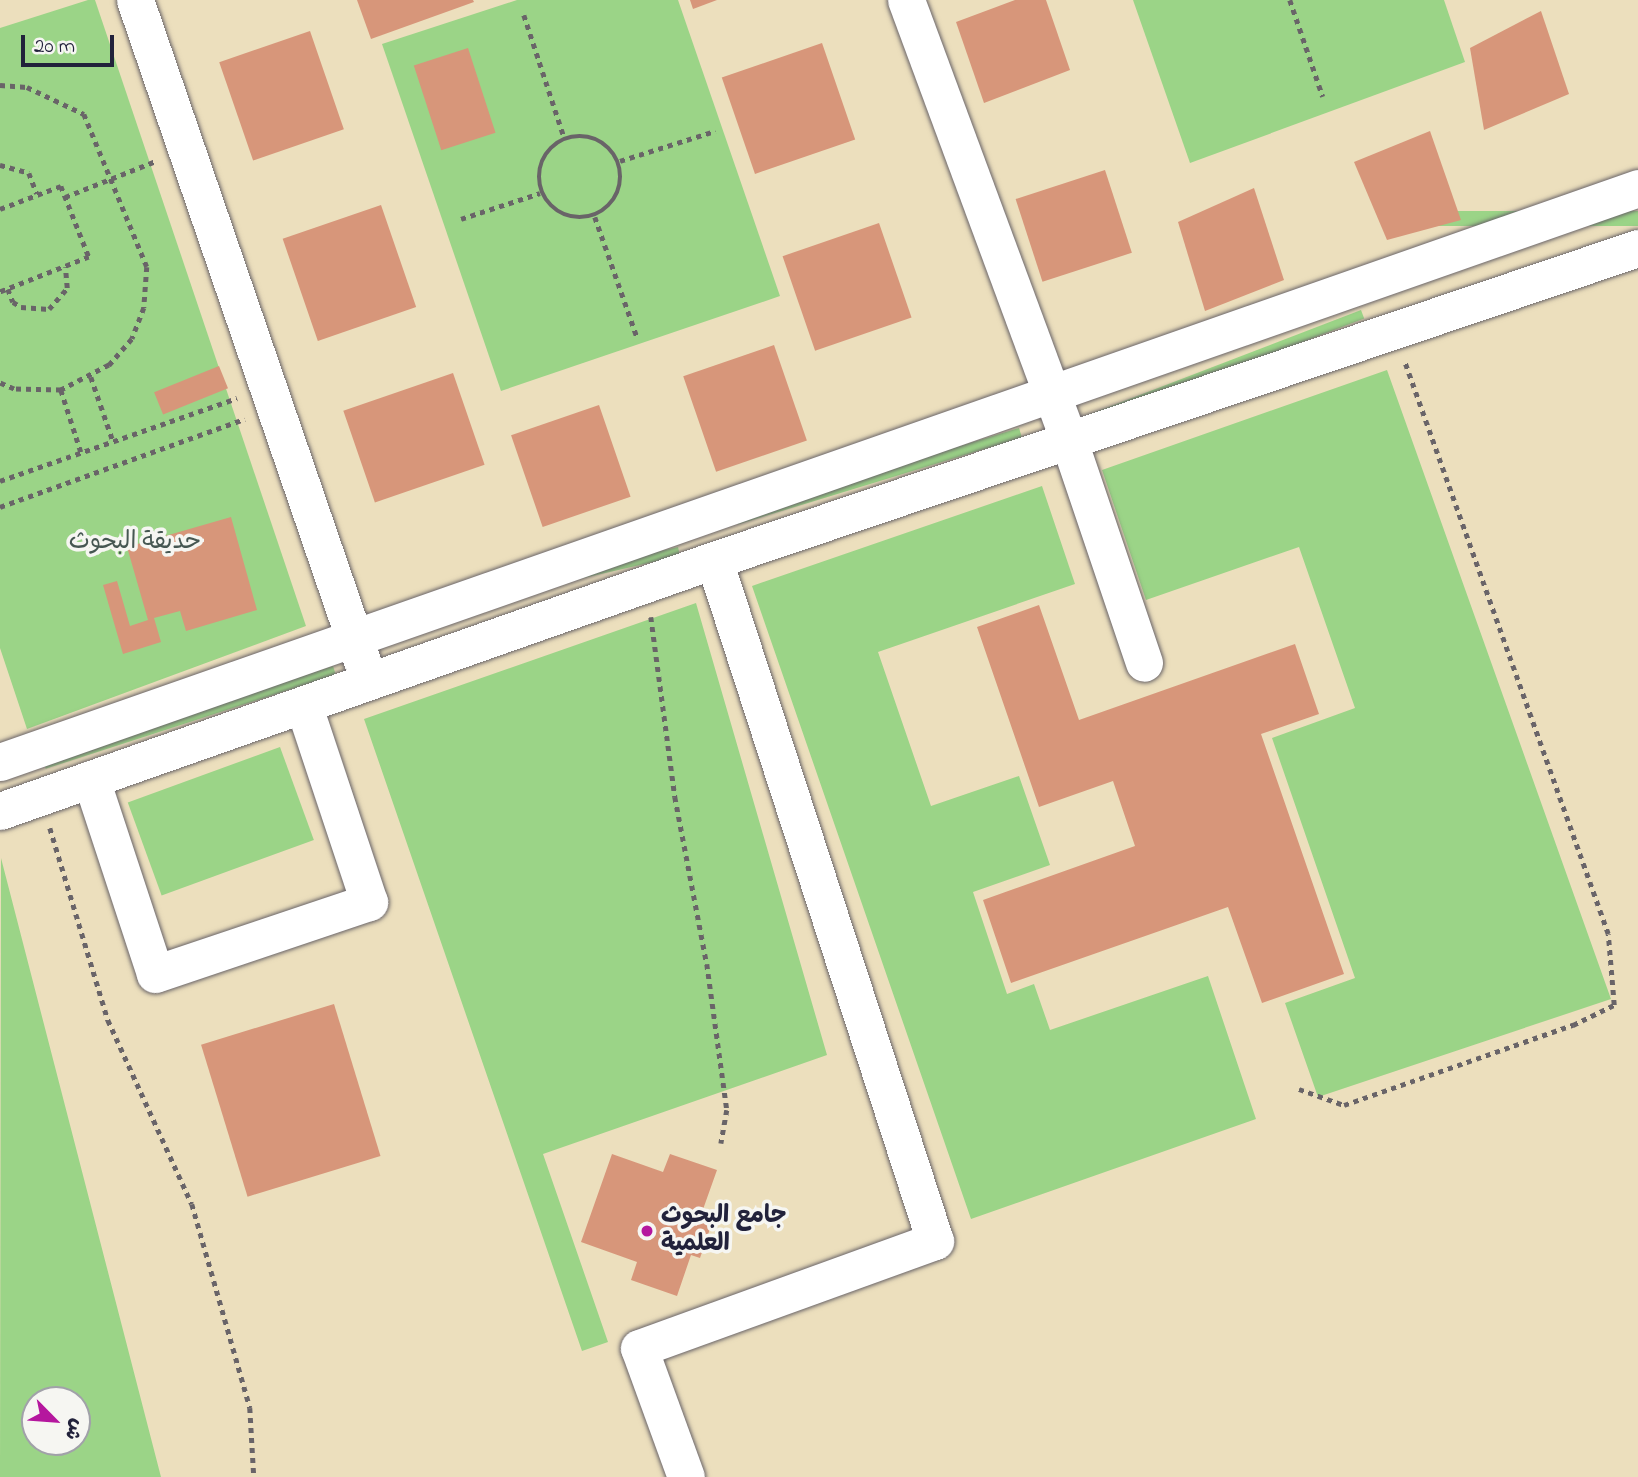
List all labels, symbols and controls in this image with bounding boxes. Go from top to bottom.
scale bar [24,21,117,65]
text: 20 m [34,32,75,62]
park label: حديقة البحوث [69,529,201,557]
place label: جامع البحوث العلمية [661,1203,786,1259]
marker: جامع البحوث العلمية [639,1223,655,1239]
north arrow [21,1386,91,1456]
text: ش [57,1414,90,1444]

